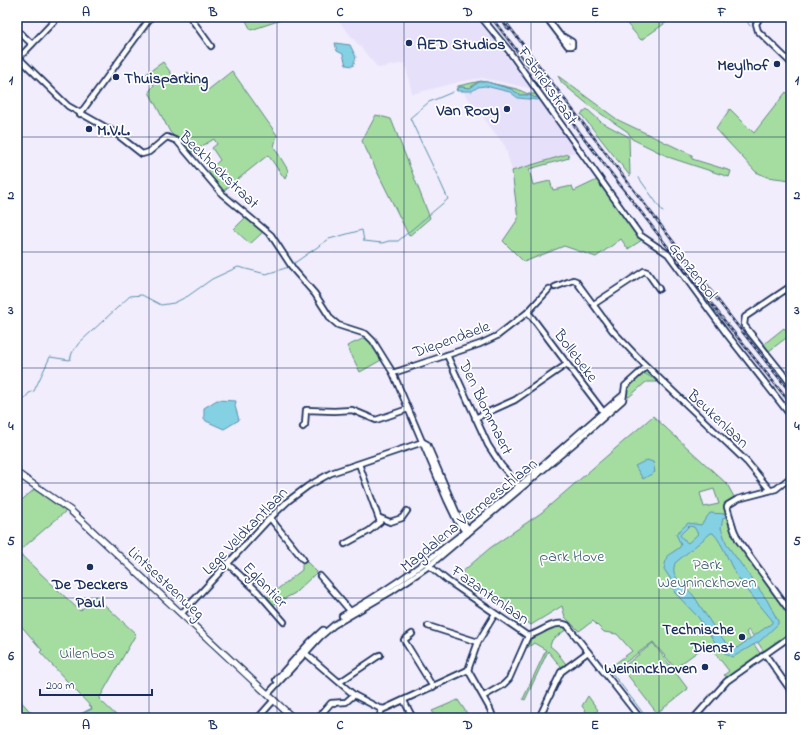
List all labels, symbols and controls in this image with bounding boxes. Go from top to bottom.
text: A [82,3,90,22]
text: B [208,3,218,22]
text: C [336,3,344,22]
text: D [462,3,473,22]
text: E [591,3,599,22]
text: F [717,3,727,22]
place label: AED Studios [417,33,505,57]
marker: AED Studios [404,38,414,48]
street label: Fabriekstraat [511,41,584,131]
place label: Meylhof [717,54,770,79]
marker: Meylhof [772,59,782,69]
place label: Thuisparking [124,67,208,92]
text: 1 [9,71,14,90]
text: 1 [795,71,800,90]
marker: Thuisparking [111,72,121,82]
place label: Van Rooy [436,99,499,124]
marker: Van Rooy [502,104,512,114]
place label: M.V.L. [97,119,131,143]
marker: M.V.L. [84,124,94,134]
street label: Beekhoekstraat [172,125,265,215]
text: 2 [7,186,15,205]
text: 2 [793,186,801,205]
street label: Ganzenbol [662,237,723,305]
text: 3 [7,301,14,320]
text: 3 [793,301,800,320]
street label: Diependaele [409,315,494,365]
street label: Bollebeke [547,324,604,388]
street label: Den Blommaert [451,356,519,460]
street label: Beukenlaan [681,384,754,455]
text: 4 [7,417,14,436]
text: 4 [793,417,800,436]
street label: Magdalena Vermeeschlaan [395,452,543,579]
street label: Lege Veldkantlaan [197,482,294,581]
text: 5 [7,532,15,551]
text: 5 [793,532,801,551]
street label: Lintsesteenweg [122,541,210,626]
park label: park Hove [540,545,605,569]
park label: Park Weyninckhoven [658,553,757,595]
street label: Eglantier [237,557,293,614]
street label: Fazantenlaan [445,559,534,631]
marker: De Deckers Paul [85,562,95,572]
place label: De Deckers Paul [51,573,128,615]
place label: Technische Dienst [662,618,735,660]
marker: Technische Dienst [737,632,747,642]
park label: Uilenbos [59,642,115,666]
text: 6 [7,647,14,666]
text: 6 [793,647,800,666]
place label: Weininckhoven [604,657,697,681]
marker: Weininckhoven [700,662,710,672]
scale bar [40,671,152,697]
text: 200 m [46,677,75,695]
text: A [82,716,90,735]
text: B [208,716,218,735]
text: C [336,716,344,735]
text: D [462,716,473,735]
text: E [591,716,599,735]
text: F [717,716,727,735]

